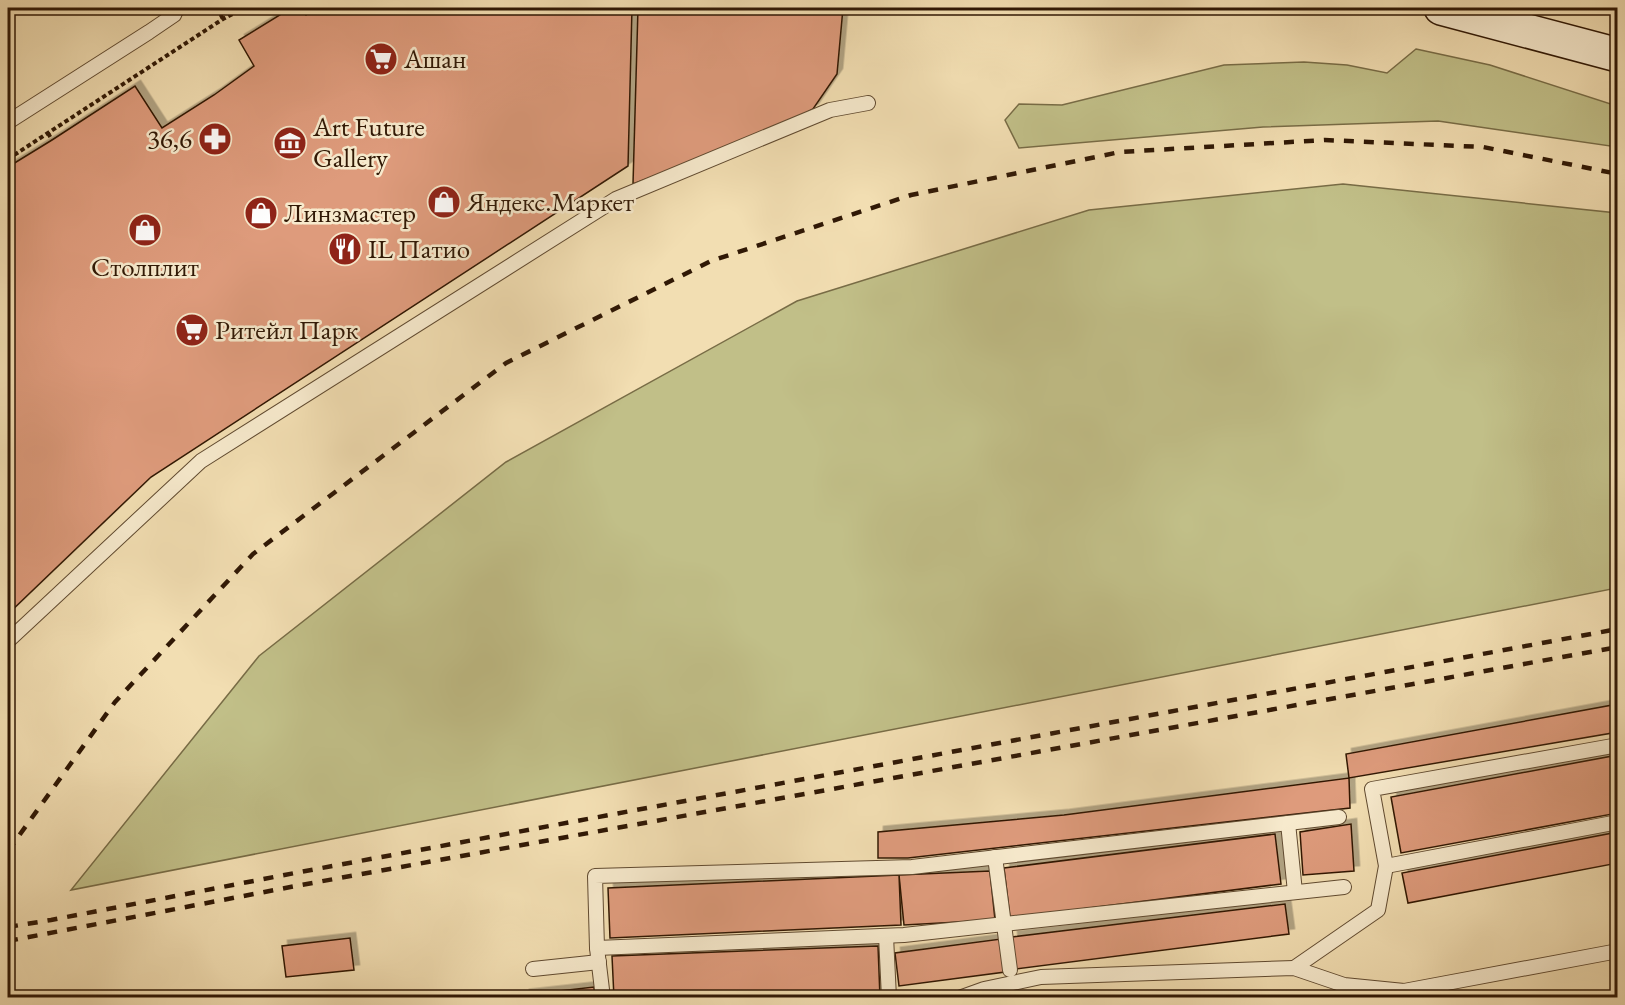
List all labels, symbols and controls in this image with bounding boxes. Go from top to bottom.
supermarket icon: Ашан [363,41,399,77]
place label: Ашан [403,41,466,76]
place label: Art Future Gallery [312,109,425,175]
place label: 36,6 [147,121,192,156]
pharmacy icon: 36,6 [197,121,233,157]
museum icon: Art Future Gallery [272,125,308,161]
shop icon: Яндекс.Маркет [426,184,462,220]
place label: Яндекс.Маркет [466,184,634,219]
shop icon: Линзмастер [243,195,279,231]
place label: Линзмастер [284,195,416,230]
shop icon: Столплит [127,212,163,248]
restaurant icon: IL Патио [327,231,363,267]
place label: IL Патио [368,231,470,266]
place label: Столплит [91,249,199,284]
supermarket icon: Ритейл Парк [174,312,210,348]
place label: Ритейл Парк [215,312,359,347]

